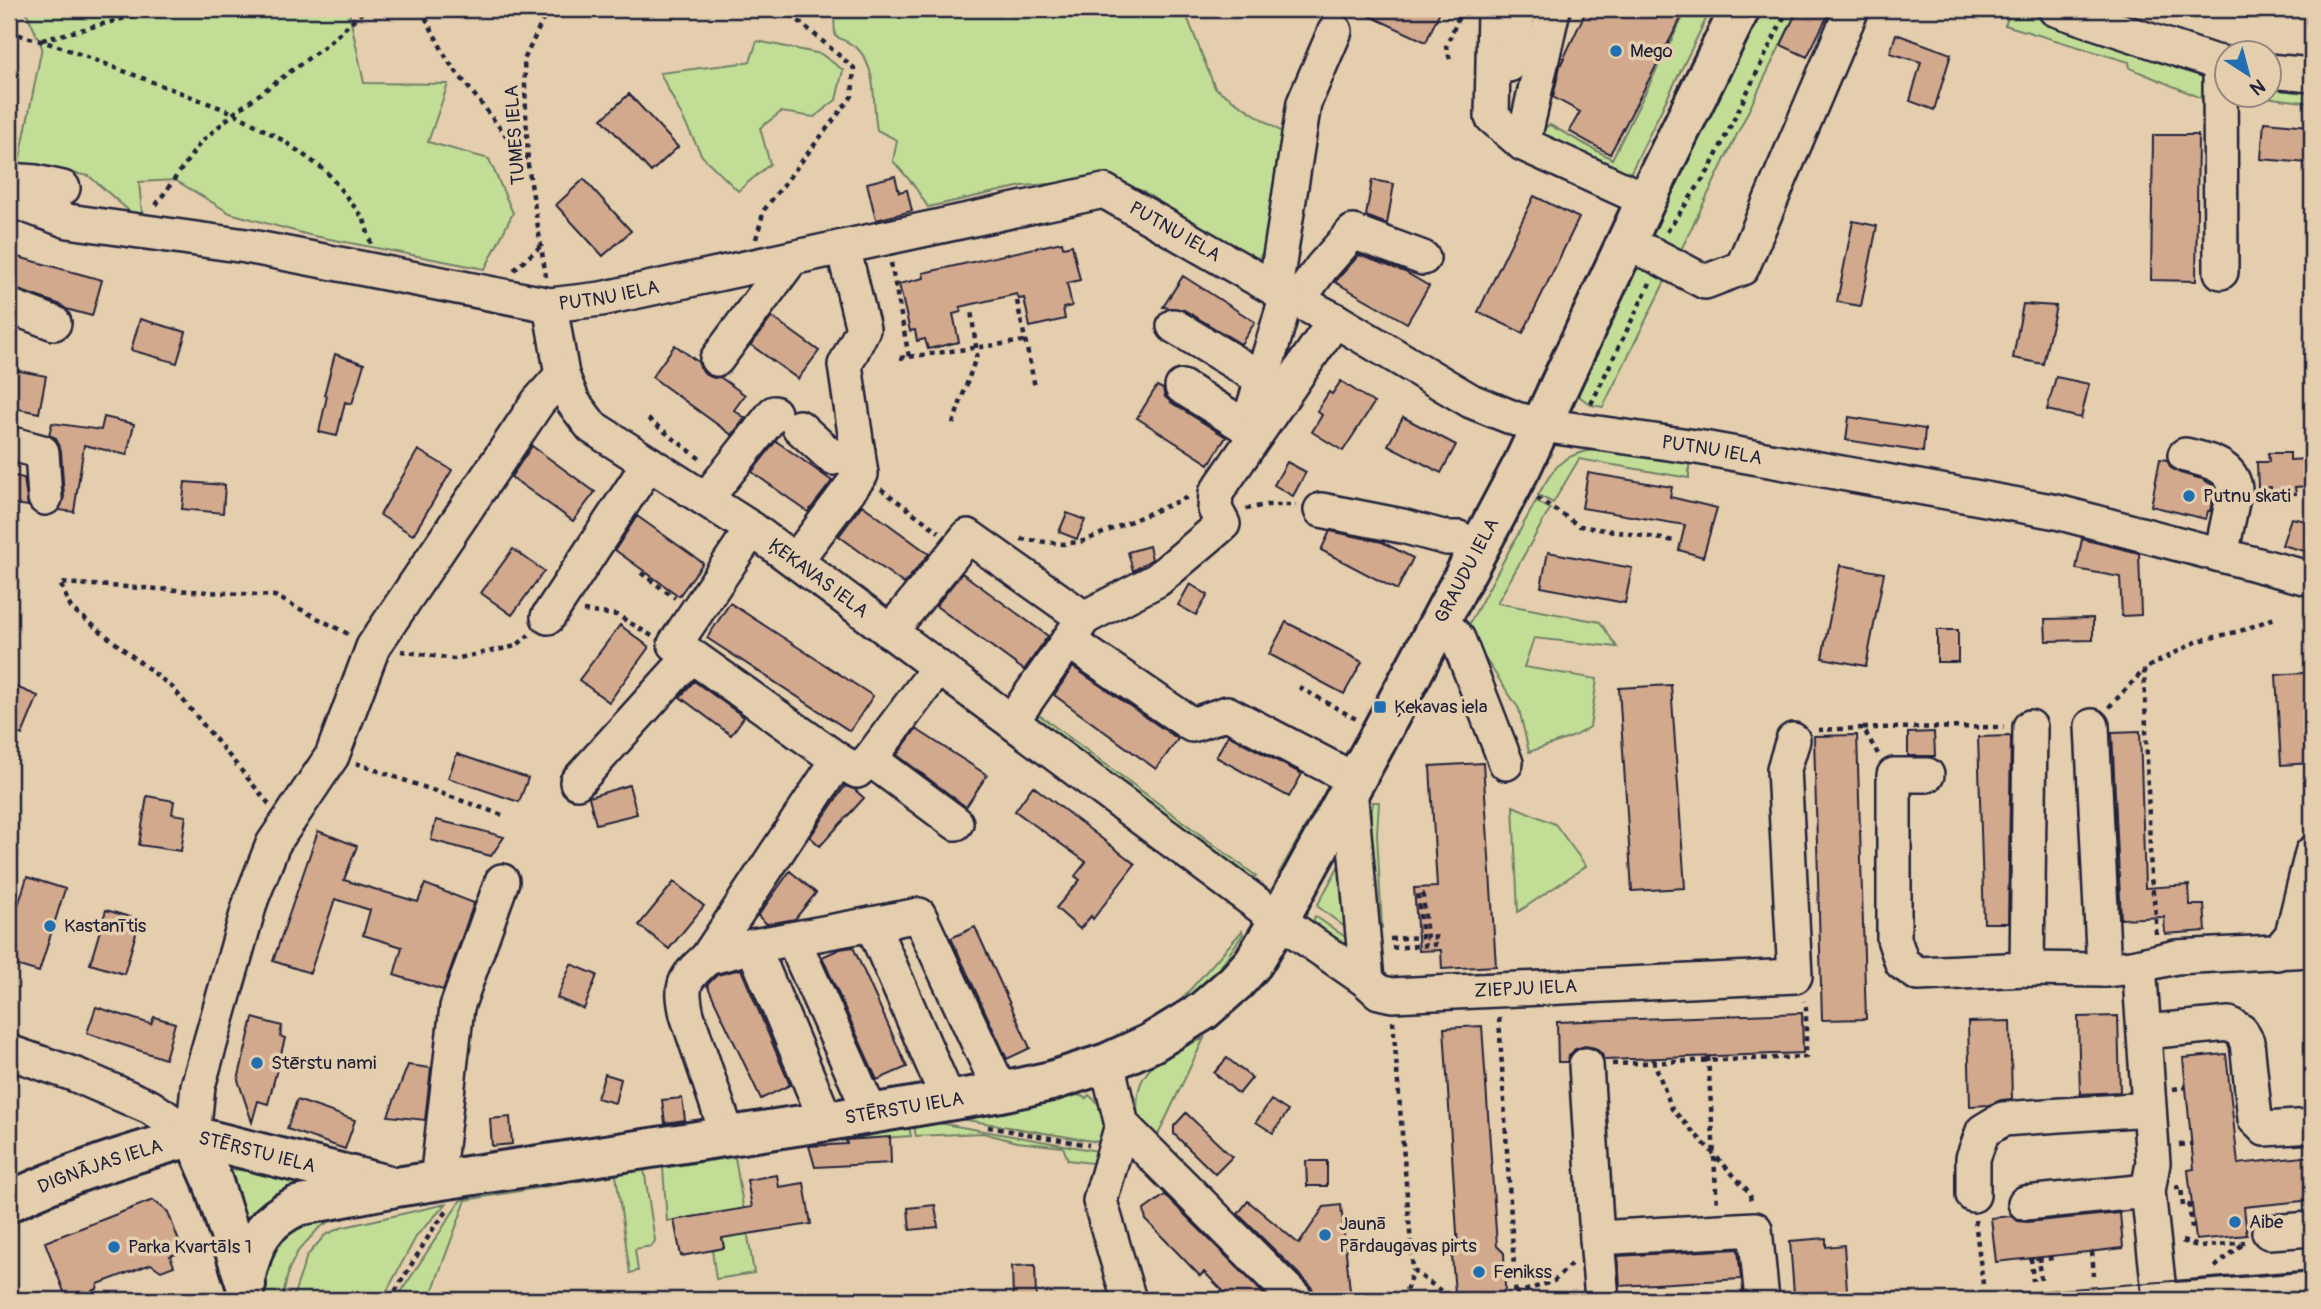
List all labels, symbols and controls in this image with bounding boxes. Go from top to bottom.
north arrow [2212,38,2282,108]
place label: Mego [1630,39,1673,63]
marker: Mego [1608,43,1624,59]
text: N [2245,73,2270,101]
street label: TUMES IELA [500,84,530,186]
street label: PUTNU IELA [1125,196,1225,267]
street label: PUTNU IELA [557,275,661,316]
street label: PUTNU IELA [1660,430,1764,470]
place label: Putnu skati [2203,484,2291,508]
marker: Putnu skati [2181,488,2197,504]
street label: GRAUDU IELA [1429,514,1504,627]
street label: ĶEKAVAS IELA [764,533,873,623]
place label: Ķekavas iela [1394,695,1488,719]
marker: Ķekavas iela [1372,699,1388,715]
place label: Kastanītis [64,914,147,938]
marker: Kastanītis [42,918,58,934]
street label: ZIEPJU IELA [1474,974,1578,1003]
place label: Stērstu nami [271,1051,376,1075]
marker: Stērstu nami [249,1055,265,1071]
street label: STĒRSTU IELA [843,1086,965,1130]
street label: STĒRSTU IELA [196,1126,318,1178]
street label: DIGNĀJAS IELA [34,1134,165,1199]
place label: Aibe [2249,1210,2284,1234]
place label: Jaunā Pārdaugavas pirts [1339,1212,1477,1258]
marker: Aibe [2227,1214,2243,1230]
marker: Jaunā Pārdaugavas pirts [1317,1227,1333,1243]
place label: Parka Kvartāls 1 [128,1235,252,1259]
marker: Parka Kvartāls 1 [106,1239,122,1255]
place label: Fenikss [1493,1260,1552,1284]
marker: Fenikss [1471,1264,1487,1280]

